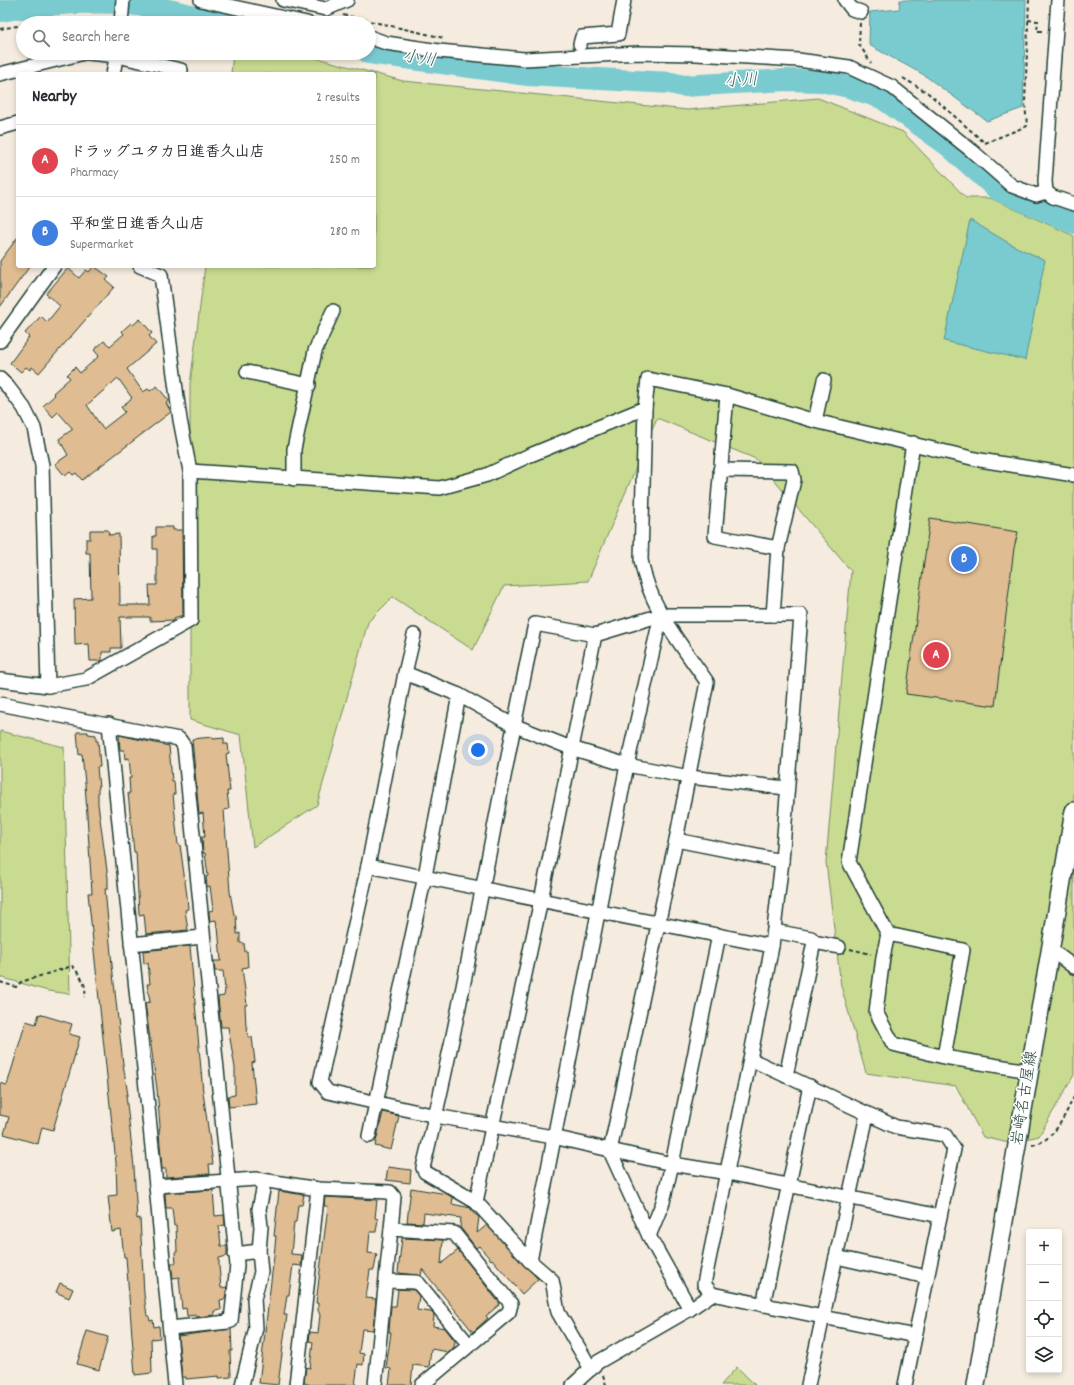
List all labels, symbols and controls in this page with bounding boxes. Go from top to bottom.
search box [16,16,376,60]
icon: search [30,27,52,49]
text: Search here [62,27,130,49]
water label: 小川 [400,46,438,74]
water label: 小川 [723,69,759,95]
text: Nearby [32,86,76,110]
text: 2 results [316,89,360,108]
text: ドラッグユタカ日進香久山店 [70,142,265,164]
text: A [41,151,49,170]
text: 250 m [329,151,360,170]
text: Pharmacy [70,164,118,183]
text: 平和堂日進香久山店 [70,214,205,236]
text: B [42,223,48,242]
text: 280 m [330,223,360,242]
text: Supermarket [70,236,134,255]
pin: B [951,544,977,574]
pin: A [923,640,949,670]
your location [468,740,488,760]
street label: 岩崎名古屋線 [1006,1049,1044,1147]
map controls [1026,1229,1062,1373]
button: + [1026,1229,1062,1265]
button: − [1026,1265,1062,1301]
button: locate [1026,1301,1062,1337]
button: layers [1026,1337,1062,1373]

